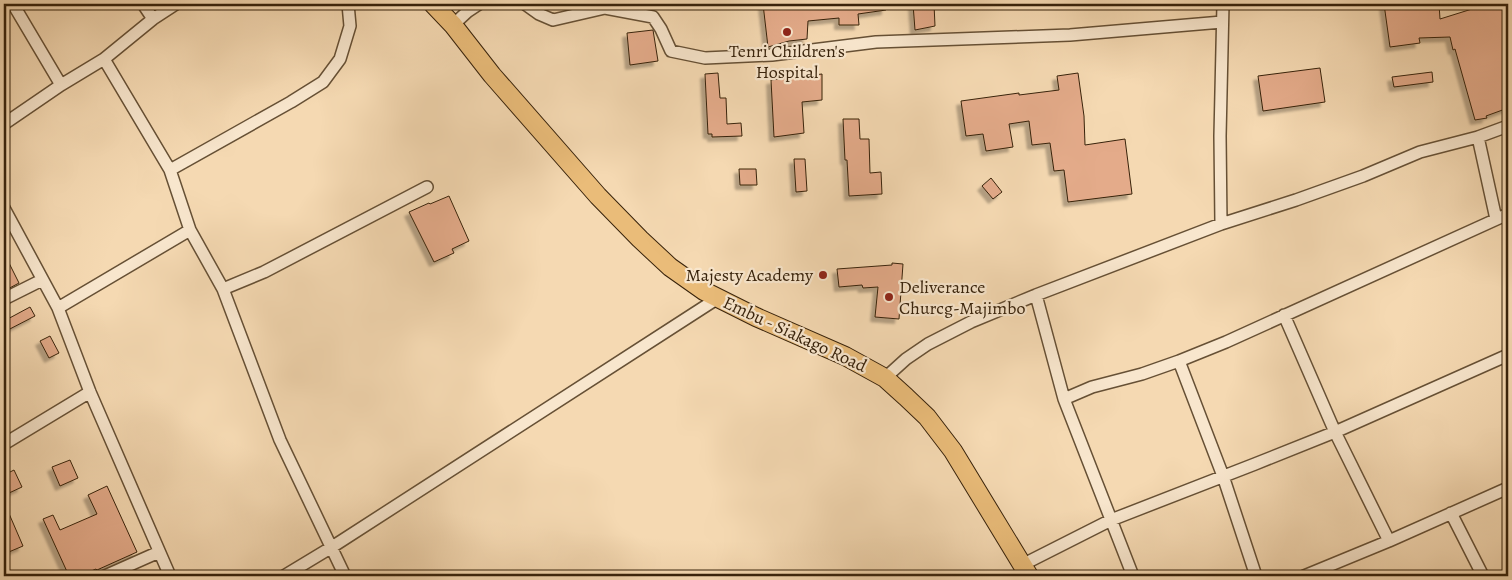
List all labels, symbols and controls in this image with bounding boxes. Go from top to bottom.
marker: Tenri Children's Hospital [781,26,793,38]
place label: Tenri Children's Hospital [729,39,845,84]
place label: Majesty Academy [686,263,814,287]
marker: Majesty Academy [817,269,829,281]
place label: Deliverance Churcg-Majimbo [899,275,1025,320]
street label: Embu - Siakago Road [719,290,871,378]
marker: Deliverance Churcg-Majimbo [883,291,895,303]

